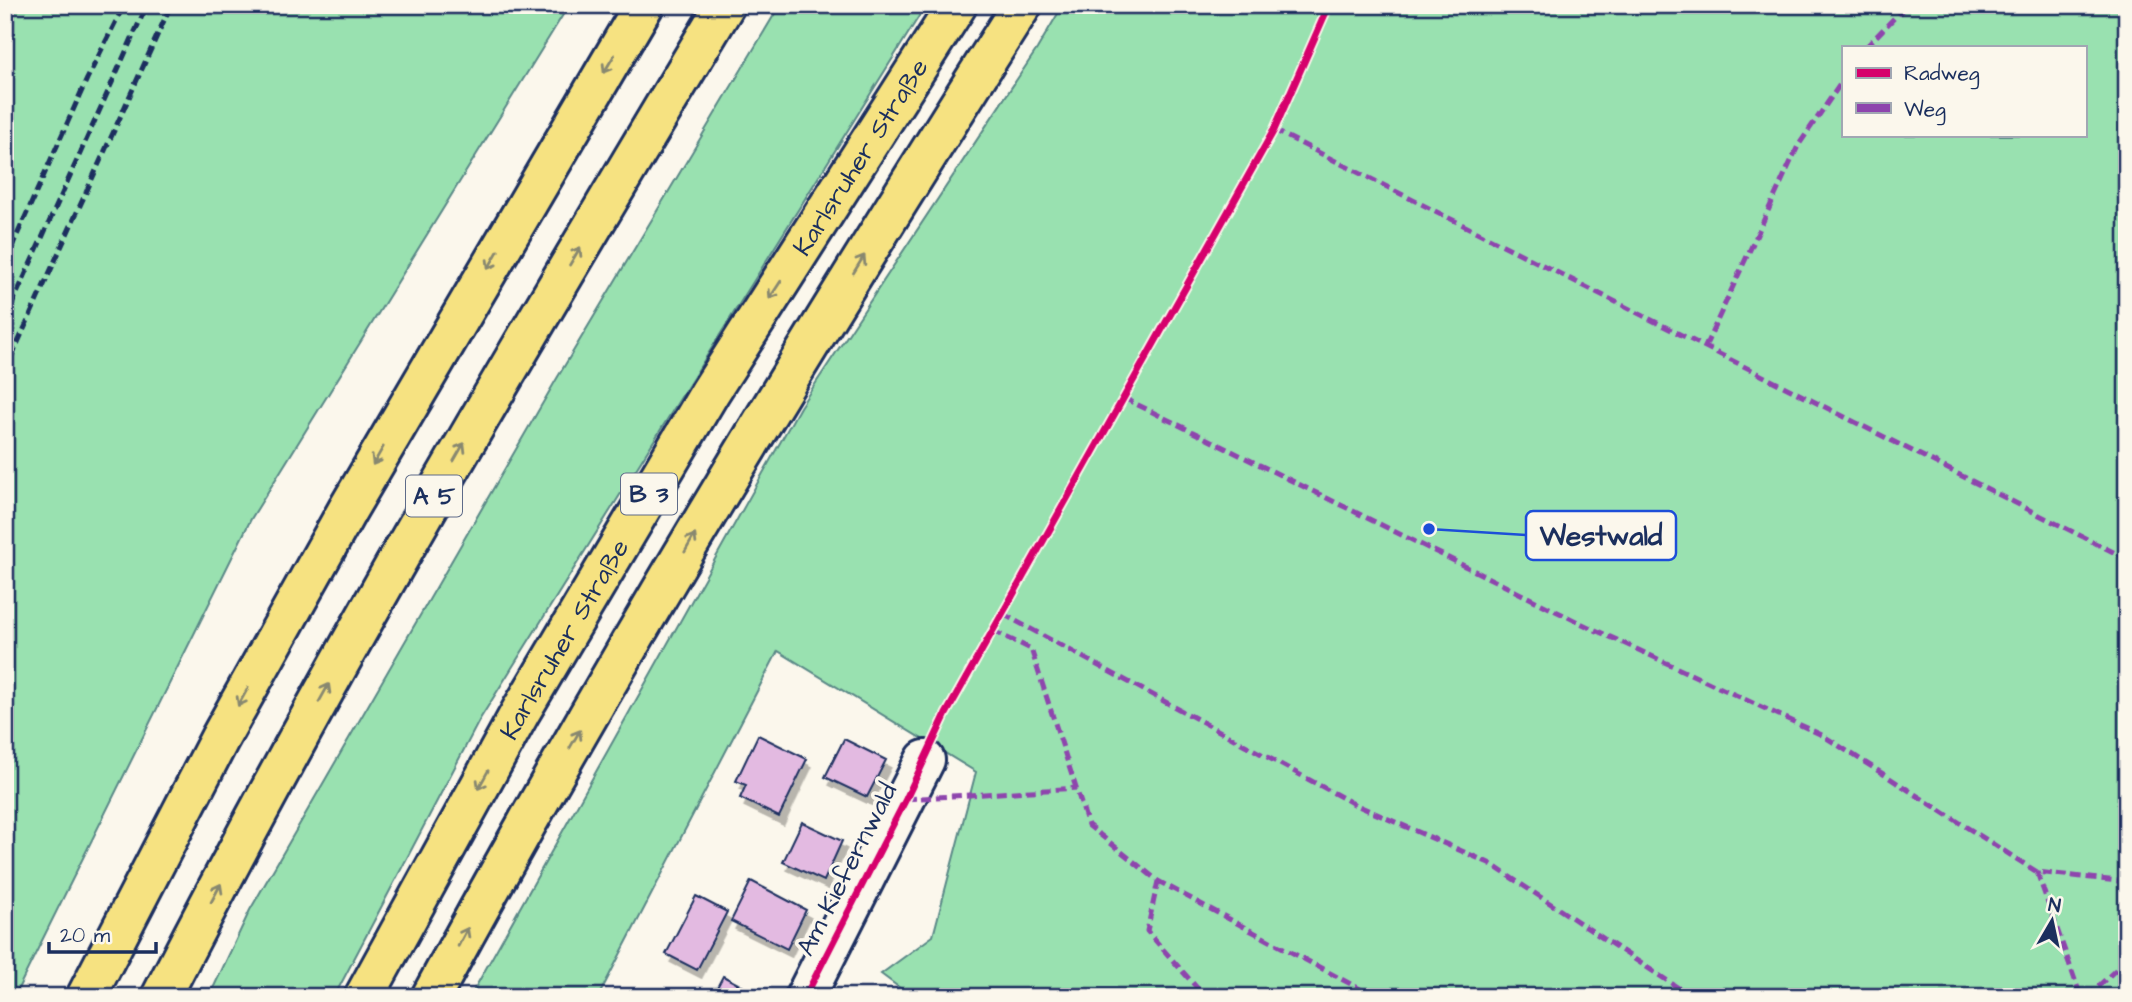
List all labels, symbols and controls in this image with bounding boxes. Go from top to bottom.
legend [1842,46,2086,136]
street label: Karlsruher Straße [785,52,937,263]
one-way arrow [602,53,615,74]
text: Radweg [1904,59,1980,90]
text: Weg [1904,95,1946,126]
one-way arrow [568,246,582,266]
one-way arrow [486,249,500,269]
one-way arrow [853,255,867,275]
one-way arrow [767,280,782,299]
one-way arrow [453,442,467,462]
one-way arrow [371,446,385,466]
road number: B 3 [621,474,677,514]
road number: A 5 [406,476,462,516]
callout: Westwald [1526,511,1676,560]
text: Westwald [1539,517,1663,556]
street label: Karlsruher Straße [492,533,638,746]
one-way arrow [684,533,698,553]
one-way arrow [317,683,331,703]
one-way arrow [236,686,249,707]
one-way arrow [568,729,582,749]
one-way arrow [476,770,490,790]
street label: Am Kiefernwald [788,777,906,962]
one-way arrow [210,883,223,904]
north arrow [2016,886,2086,956]
text: N [2046,891,2063,920]
scale bar [49,911,156,955]
text: 20 m [60,921,111,950]
one-way arrow [456,927,470,947]

